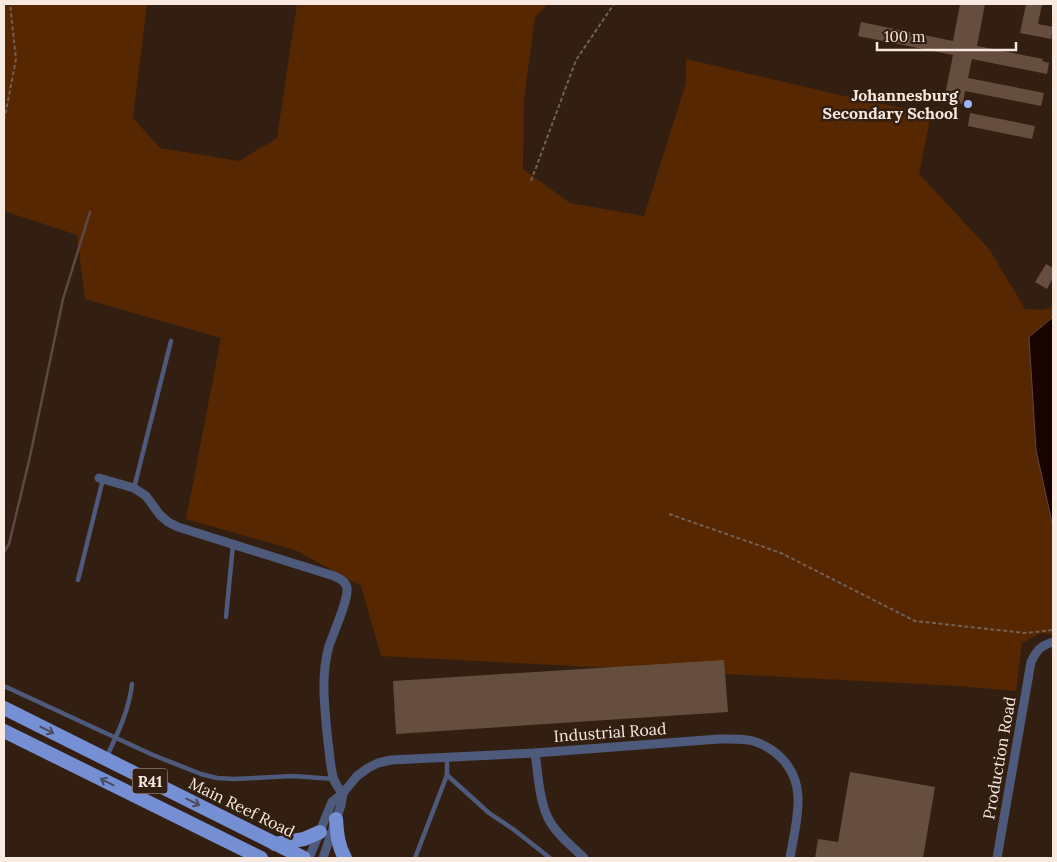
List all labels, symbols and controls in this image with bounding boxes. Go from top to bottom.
scale bar [877,20,1016,52]
text: 100 m [884,27,925,46]
place label: Johannesburg Secondary School [823,85,959,123]
marker: Johannesburg Secondary School [962,98,974,110]
street label: Production Road [978,695,1020,821]
street label: Industrial Road [553,718,667,746]
one-way arrow [40,725,55,735]
road number: R41 [132,768,168,794]
street label: Main Reef Road [186,773,299,841]
one-way arrow [100,777,115,786]
one-way arrow [185,798,200,808]

